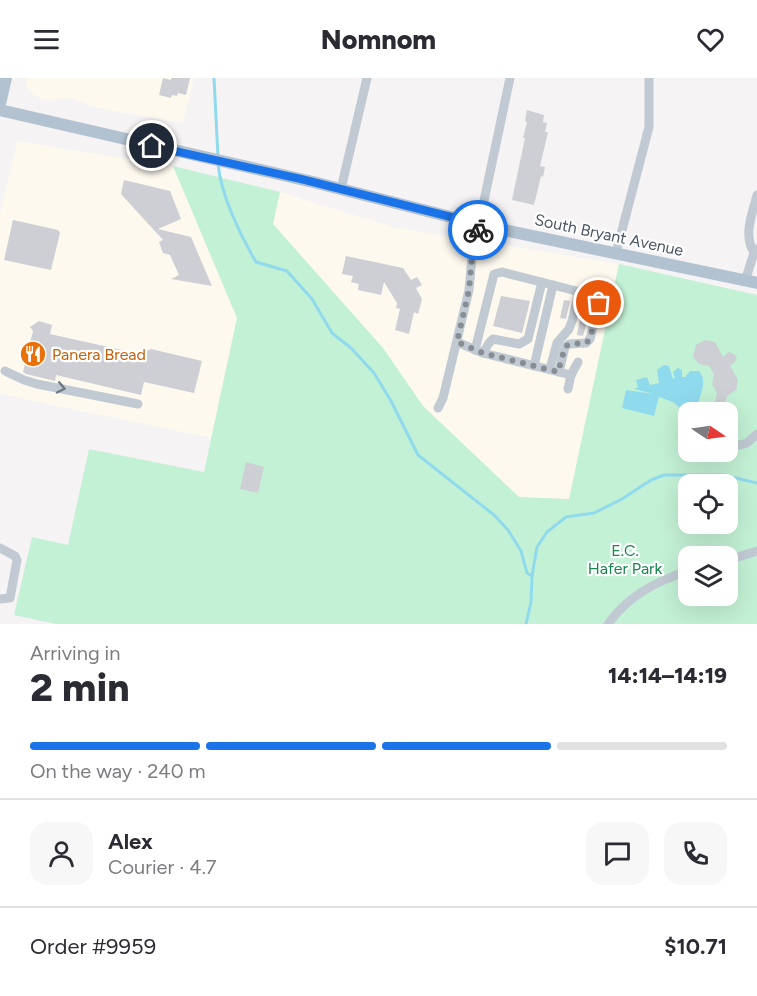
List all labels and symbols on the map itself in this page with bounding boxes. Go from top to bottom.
pin [126,120,177,171]
courier [448,200,508,260]
street label: South Bryant Avenue [533,210,685,260]
pin [573,277,624,328]
restaurant icon: Panera Bread [18,339,48,369]
place label: Panera Bread [52,345,146,364]
one-way arrow [55,381,65,394]
north arrow [678,402,738,462]
park label: E.C. Hafer Park [588,541,663,578]

